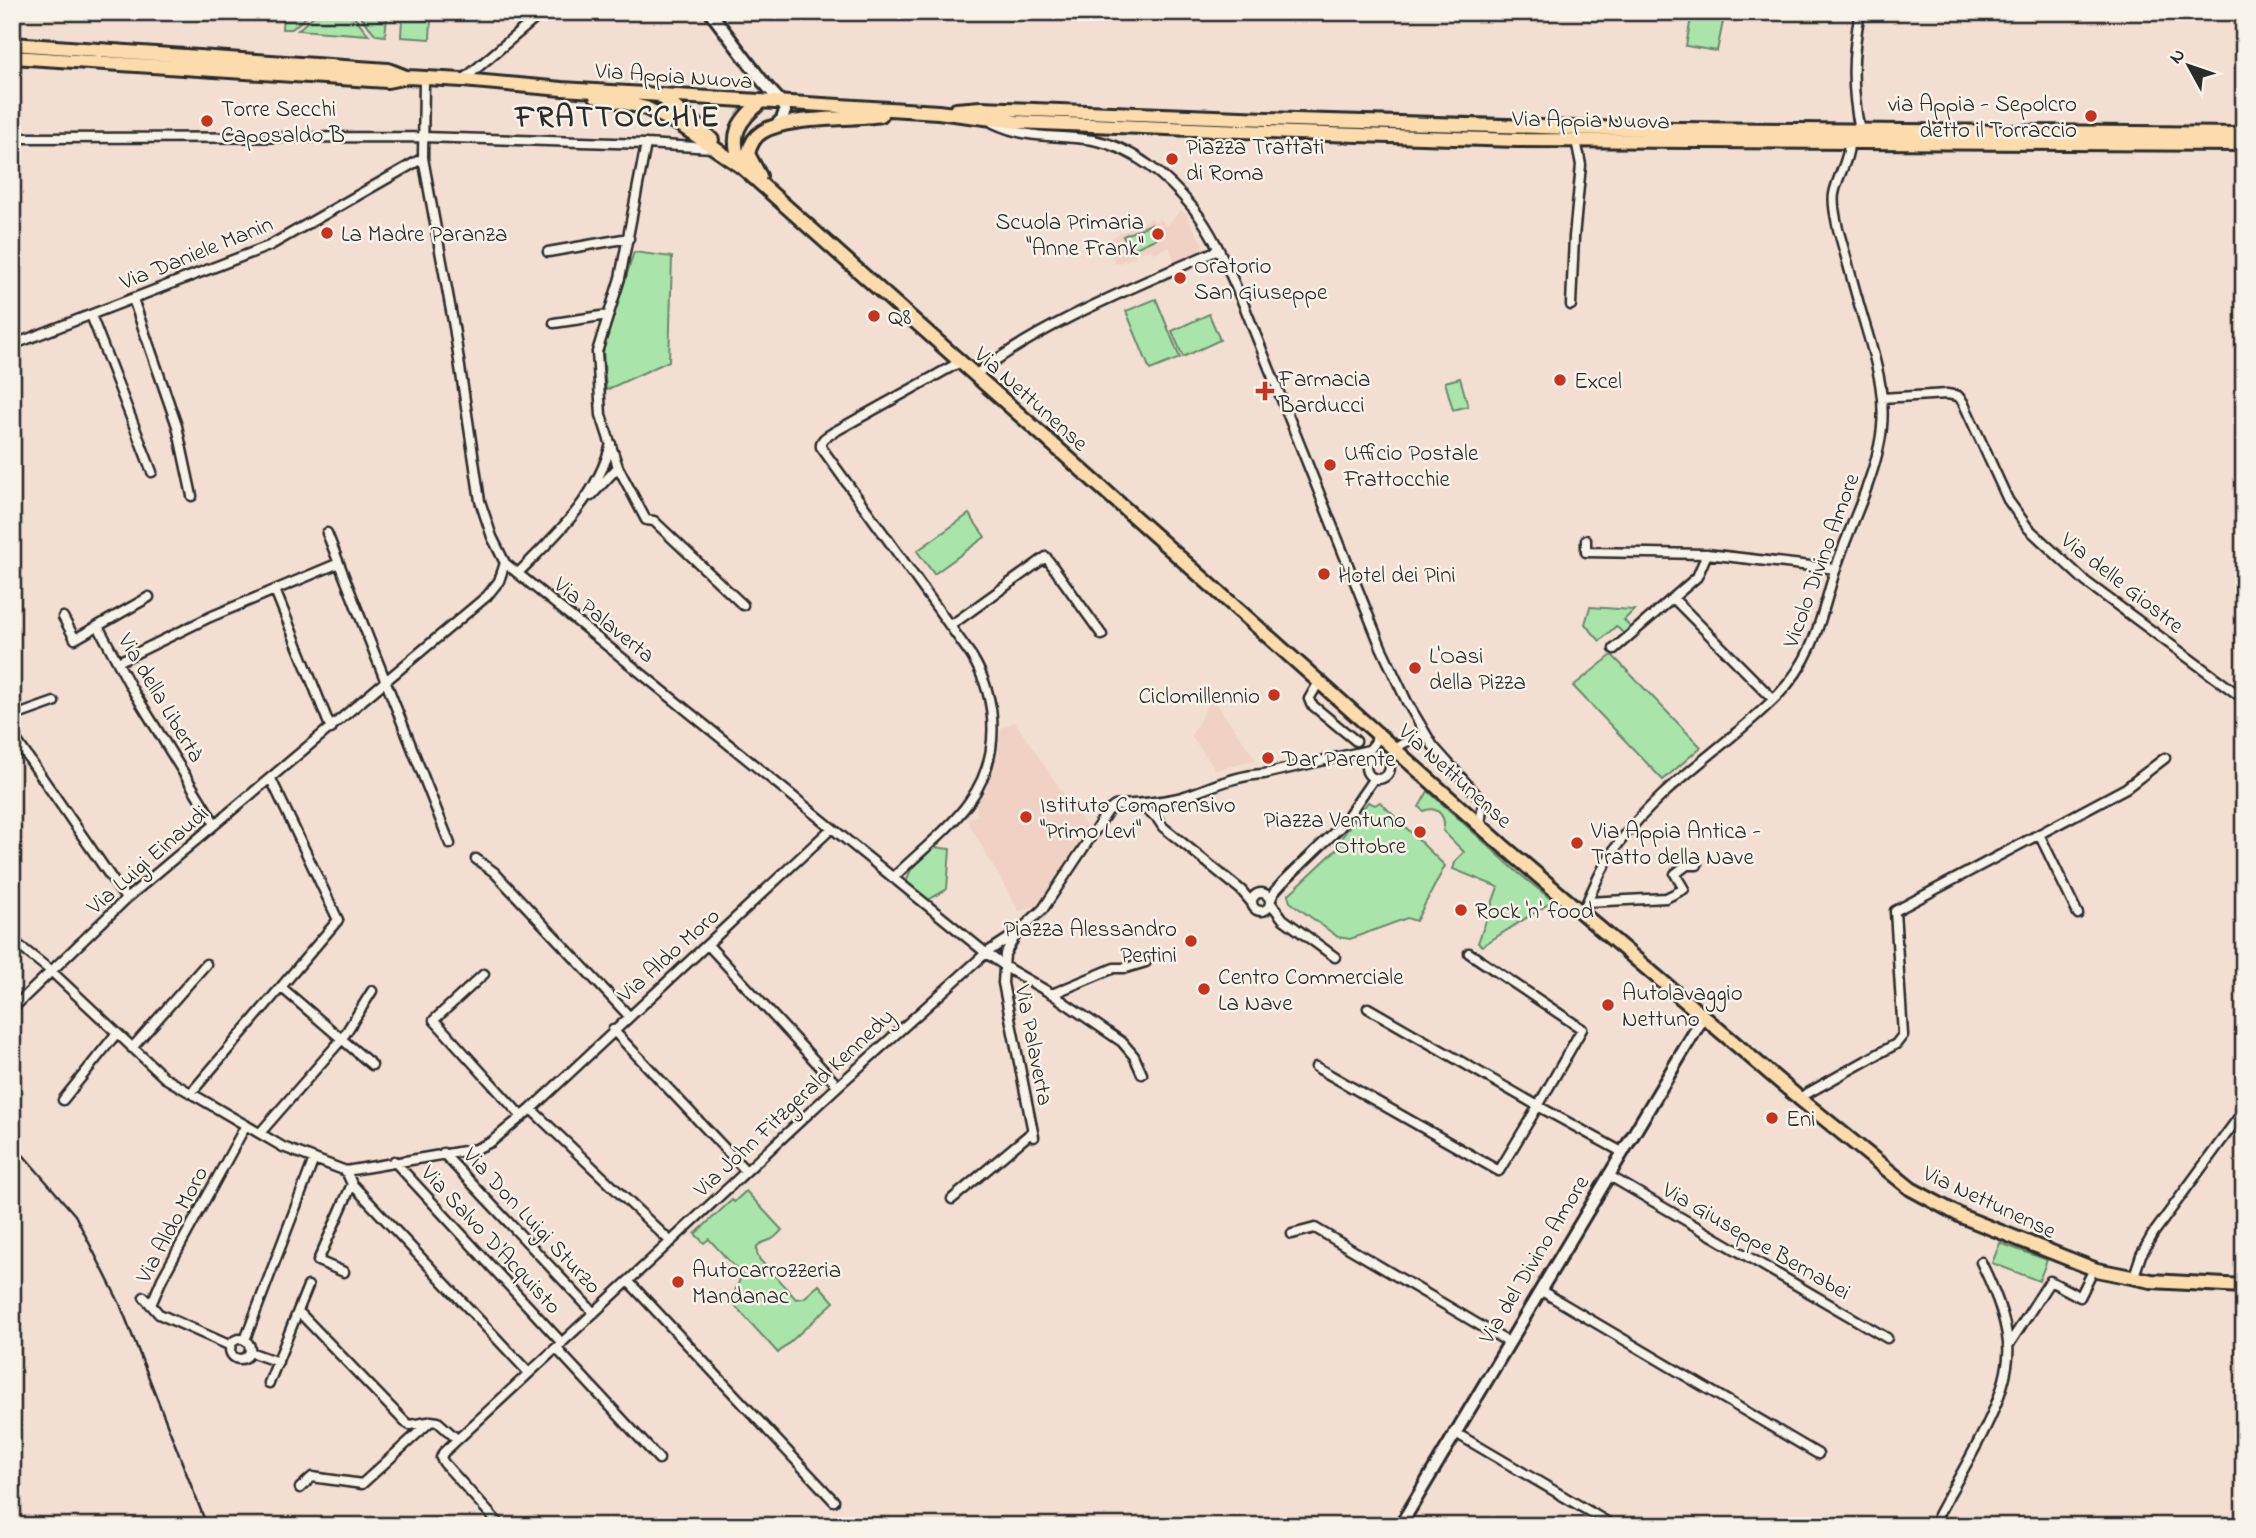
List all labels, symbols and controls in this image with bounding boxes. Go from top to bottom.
north arrow [2154,32,2224,102]
text: N [2163,43,2192,70]
street label: Via Appia Nuova [593,55,754,99]
place label: via Appia - Sepolcro detto il Torraccio [1888,89,2077,148]
place label: Torre Secchi Caposaldo B [221,94,345,153]
district label: FRATTOCCHIE [513,97,721,141]
street label: Via Appia Nuova [1511,104,1670,139]
marker: via Appia - Sepolcro detto il Torraccio [2083,108,2099,124]
marker: Torre Secchi Caposaldo B [199,113,215,129]
place label: Piazza Trattati di Roma [1186,132,1324,191]
marker: Piazza Trattati di Roma [1164,151,1180,167]
place label: Scuola Primaria "Anne Frank" [995,207,1144,266]
street label: Via Daniele Manin [115,209,278,300]
place label: La Madre Paranza [341,219,507,252]
marker: La Madre Paranza [319,225,335,241]
marker: Scuola Primaria "Anne Frank" [1150,226,1166,242]
place label: Oratorio San Giuseppe [1194,251,1328,310]
marker: Oratorio San Giuseppe [1172,270,1188,286]
place label: Q8 [888,302,911,335]
marker: Q8 [866,308,882,324]
street label: Via Nettunense [965,339,1095,461]
place label: Farmacia Barducci [1278,364,1371,423]
place label: Excel [1574,366,1622,399]
marker: Excel [1552,372,1568,388]
marker: Farmacia Barducci [1257,383,1273,399]
place label: Ufficio Postale Frattocchie [1343,438,1479,497]
marker: Ufficio Postale Frattocchie [1322,457,1338,473]
street label: Vicolo Divino Amore [1775,468,1869,654]
street label: Via delle Giostre [2052,525,2191,643]
place label: Hotel dei Pini [1338,560,1456,593]
marker: Hotel dei Pini [1316,566,1332,582]
street label: Via Palaverta [545,569,661,672]
street label: Via della Libertà [108,627,212,769]
place label: L'Oasi della Pizza [1429,641,1526,700]
marker: L'Oasi della Pizza [1407,660,1423,676]
place label: Ciclomillennio [1138,681,1260,714]
marker: Ciclomillennio [1266,687,1282,703]
street label: Via Nettunense [1389,716,1519,838]
place label: Dar Parente [1281,744,1396,777]
marker: Dar Parente [1260,750,1276,766]
place label: Istituto Comprensivo "Primo Levi" [1040,790,1236,849]
street label: Via Luigi Einaudi [80,798,218,925]
place label: Piazza Ventuno Ottobre [1263,805,1407,864]
marker: Istituto Comprensivo "Primo Levi" [1018,809,1034,825]
place label: Via Appia Antica - Tratto della Nave [1590,816,1761,875]
marker: Piazza Ventuno Ottobre [1412,824,1428,840]
marker: Via Appia Antica - Tratto della Nave [1569,835,1585,851]
place label: Rock 'n' food [1475,896,1594,929]
street label: Via Aldo Moro [610,901,728,1012]
marker: Rock 'n' food [1453,902,1469,918]
place label: Piazza Alessandro Pertini [1004,914,1177,973]
marker: Piazza Alessandro Pertini [1183,933,1199,949]
place label: Centro Commerciale La Nave [1218,962,1404,1021]
place label: Autolavaggio Nettuno [1622,978,1743,1037]
street label: Via Palaverta [1005,981,1060,1109]
marker: Centro Commerciale La Nave [1196,981,1212,997]
marker: Autolavaggio Nettuno [1600,997,1616,1013]
street label: Via John Fitzgerald Kennedy [686,1002,904,1208]
place label: Eni [1786,1104,1815,1137]
marker: Eni [1764,1110,1780,1126]
street label: Via Don Luigi Sturzo [453,1140,608,1303]
street label: Via Salvo D'Acquisto [411,1158,568,1323]
street label: Via Nettunense [1916,1158,2062,1249]
street label: Via Aldo Moro [128,1161,218,1290]
street label: Via del Divino Amore [1471,1169,1599,1352]
street label: Via Giuseppe Bernabei [1655,1174,1856,1310]
place label: Autocarrozzeria Mandanac [692,1255,841,1314]
marker: Autocarrozzeria Mandanac [670,1274,686,1290]

